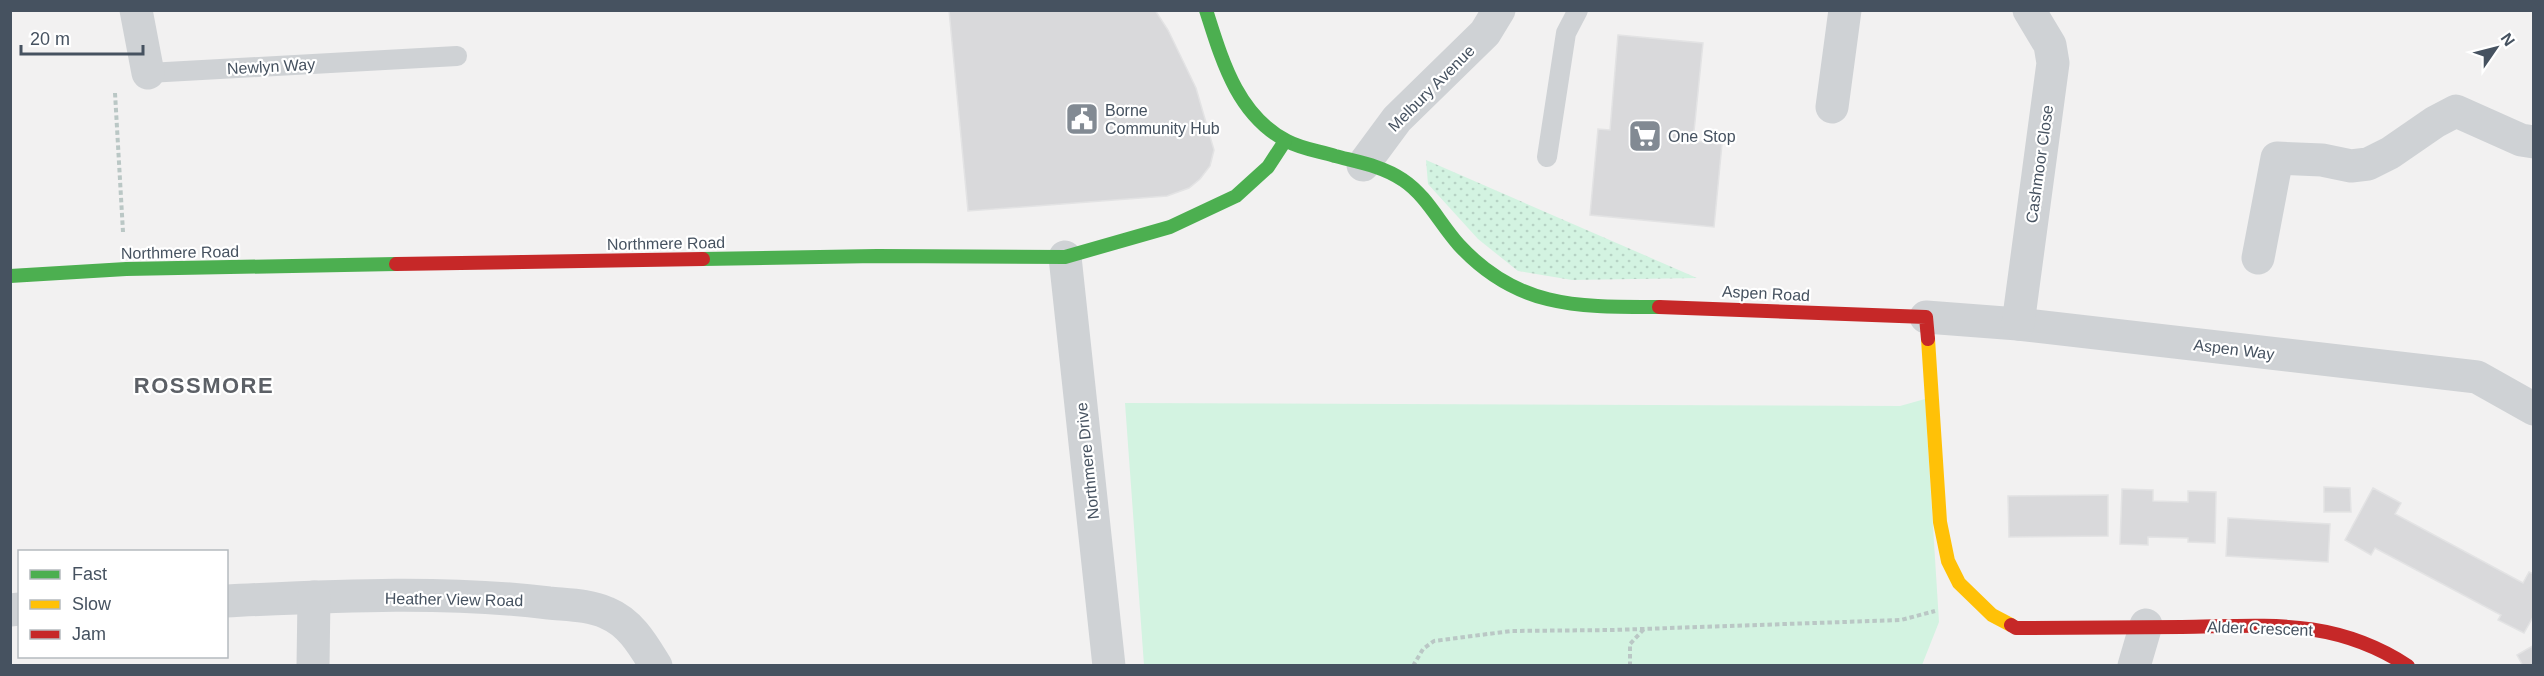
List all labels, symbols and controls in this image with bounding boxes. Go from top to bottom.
scale bar [21,18,142,56]
north arrow [2466,18,2526,78]
text: 20 m [30,29,70,49]
text: N [2498,30,2518,49]
street label: Melbury Avenue [1385,42,1478,135]
street label: Newlyn Way [226,56,316,77]
public building icon: Borne Community Hub [1064,101,1100,137]
place label: Borne Community Hub [1105,102,1220,137]
street label: Cashmoor Close [2023,104,2056,224]
supermarket icon: One Stop [1627,118,1663,154]
place label: One Stop [1668,128,1736,145]
street label: Northmere Road [607,234,725,253]
street label: Northmere Road [121,243,239,262]
street label: Aspen Road [1722,283,1810,304]
street label: Aspen Way [2193,336,2275,363]
district label: ROSSMORE [134,373,274,398]
street label: Northmere Drive [1073,402,1102,520]
legend [18,550,228,658]
text: Fast [72,564,107,584]
street label: Heather View Road [385,590,523,609]
text: Slow [72,594,112,614]
street label: Alder Crescent [2207,618,2314,639]
text: Jam [72,624,106,644]

